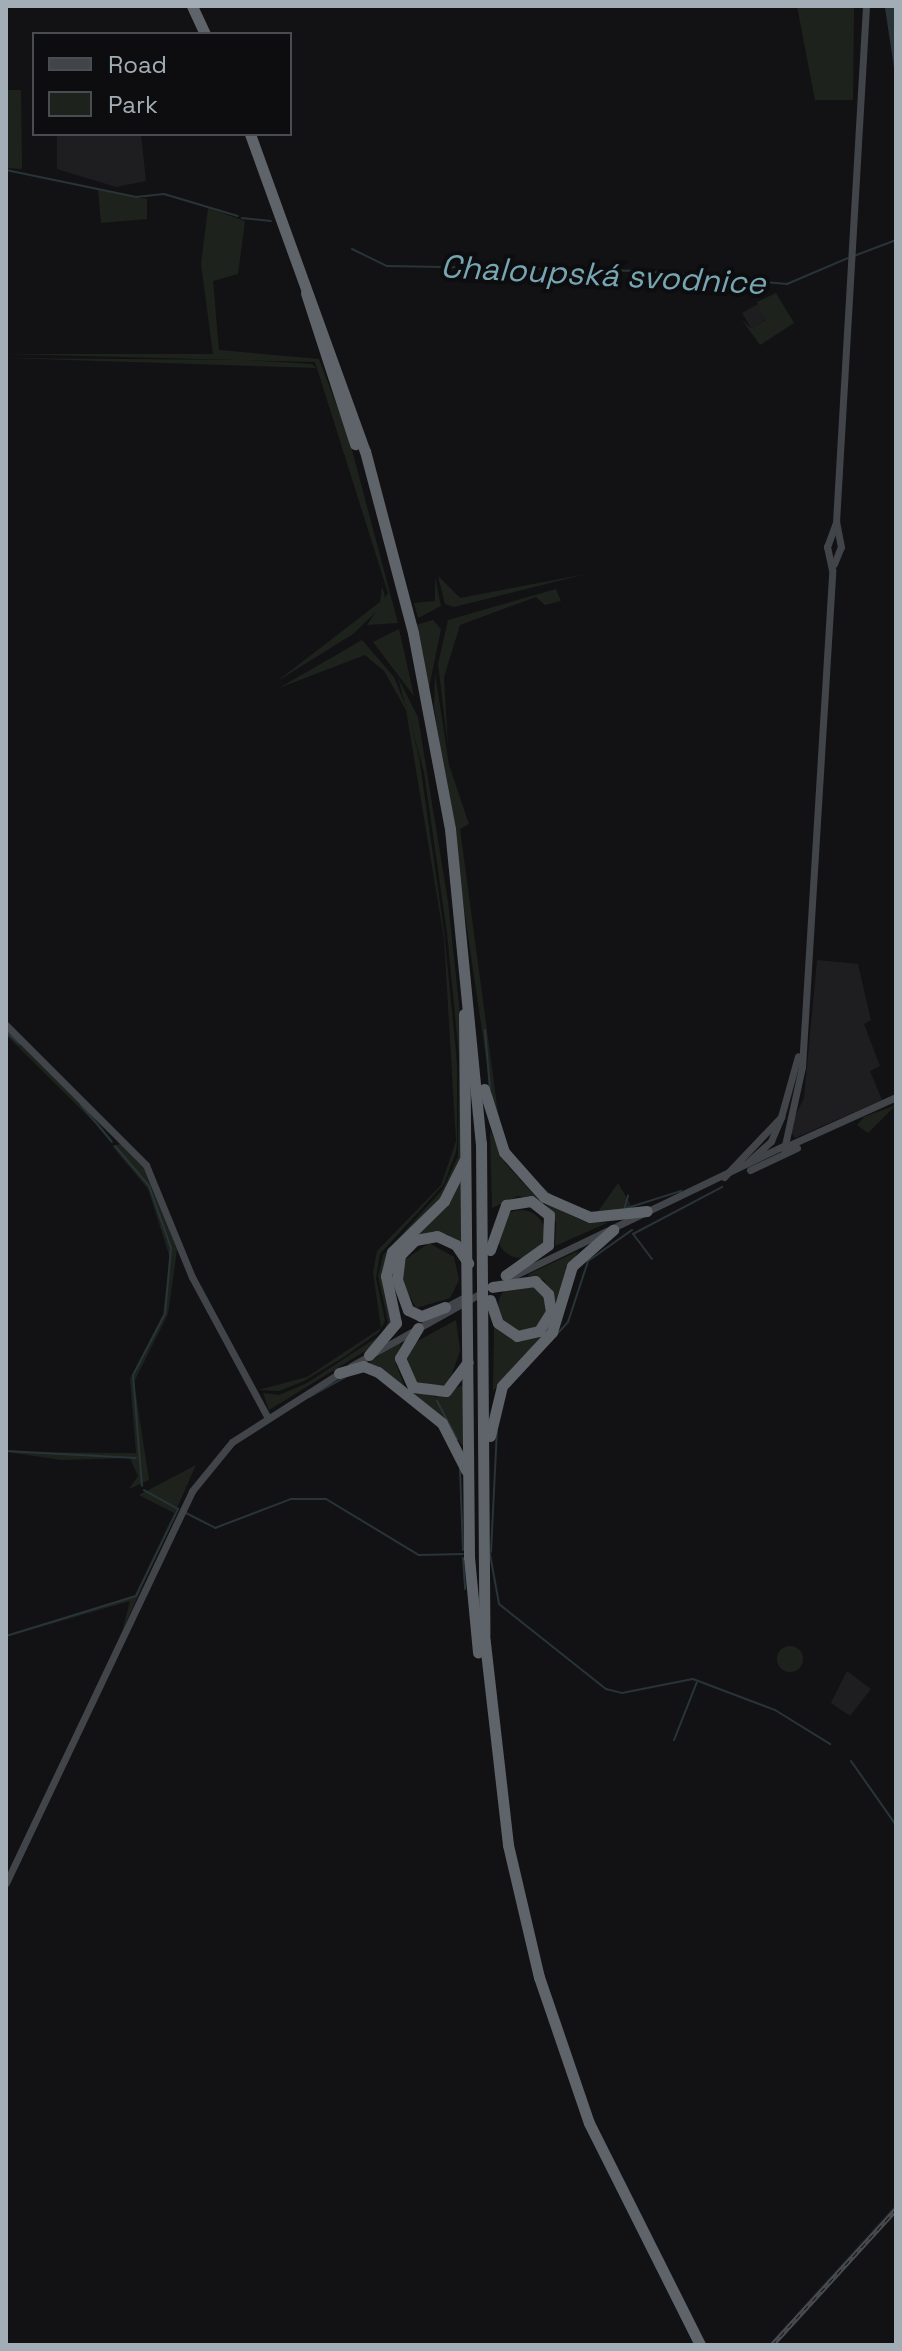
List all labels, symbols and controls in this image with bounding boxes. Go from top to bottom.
legend [32,32,292,136]
text: Road [108,49,167,80]
text: Park [108,89,158,120]
water label: Chaloupská svodnice [439,247,767,303]

